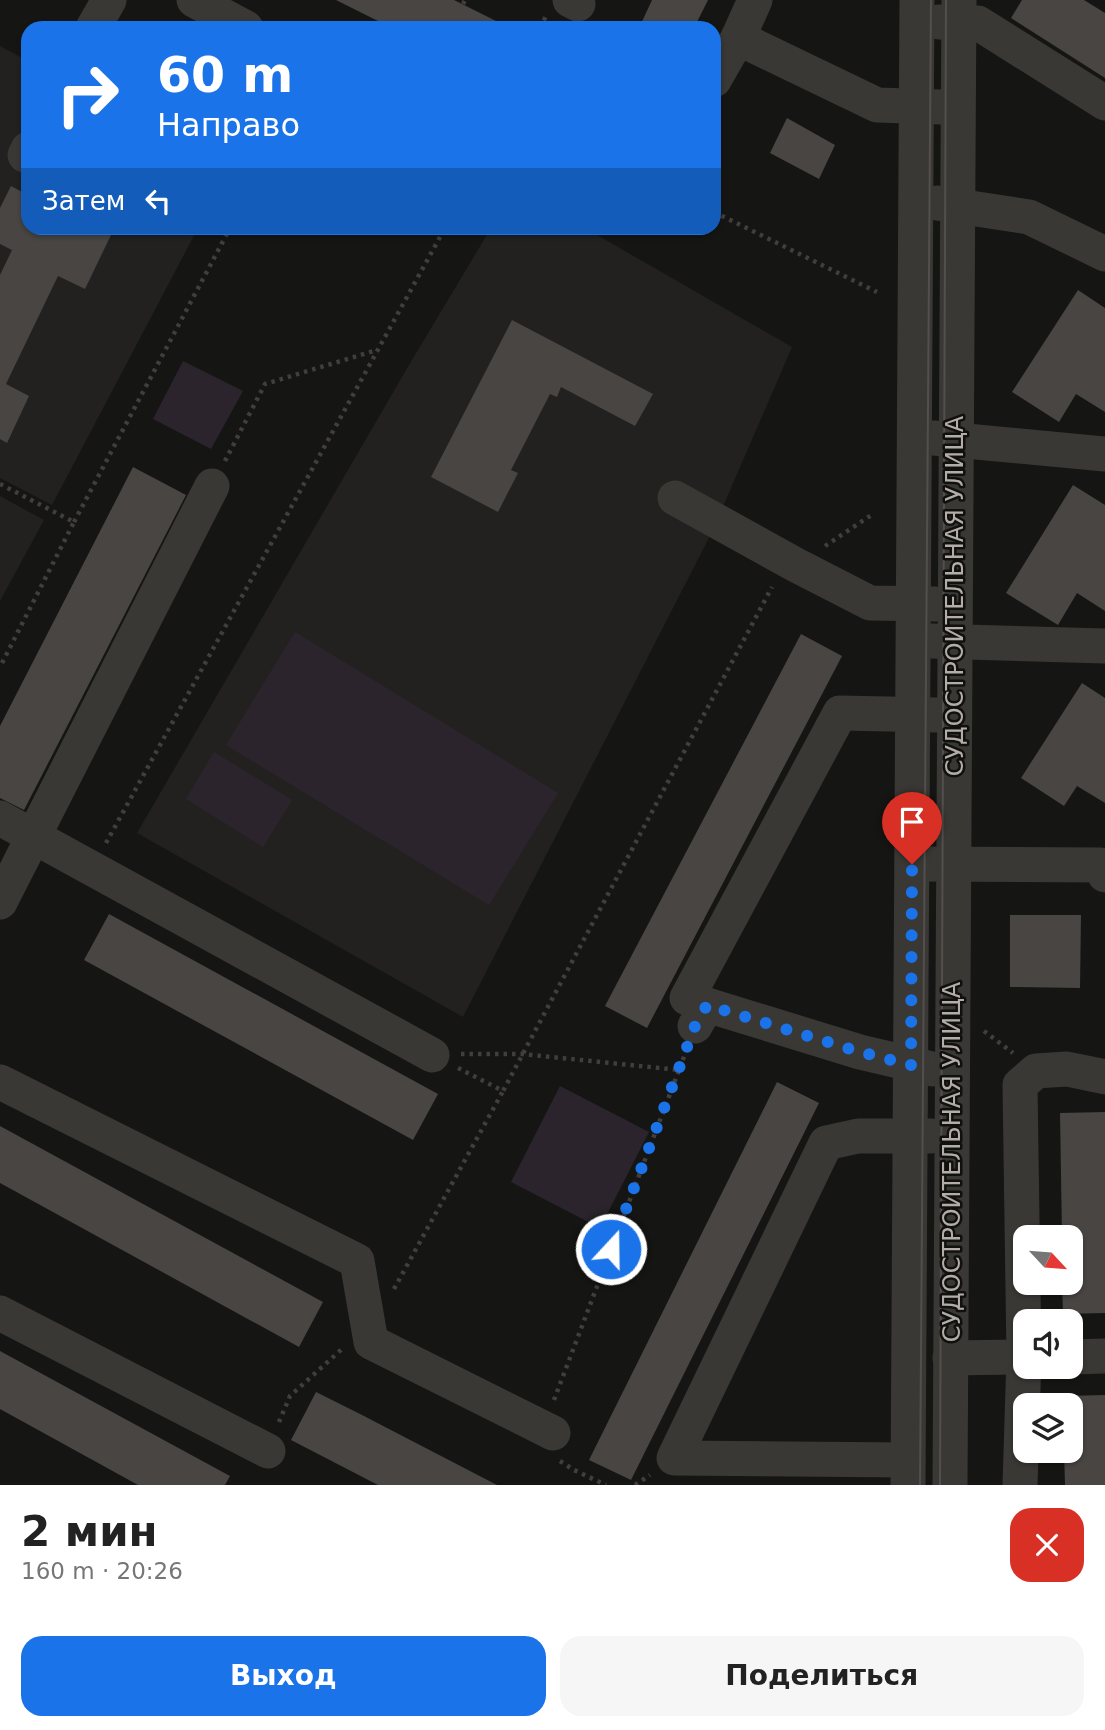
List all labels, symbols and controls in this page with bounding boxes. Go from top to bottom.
text: 60 m [157,47,293,104]
icon: right [42,49,133,140]
text: Направо [157,106,300,144]
icon: left [139,182,177,220]
text: Затем [42,186,125,216]
street label: СУДОСТРОИТЕЛЬНАЯ УЛИЦА [941,415,969,776]
pin [882,792,942,864]
icon: arrive [893,803,931,841]
street label: СУДОСТРОИТЕЛЬНАЯ УЛИЦА [938,981,966,1342]
position arrow [574,1212,648,1286]
north arrow [1013,1225,1083,1295]
map controls [1013,1225,1083,1463]
button: sound [1013,1309,1083,1379]
button: layers [1013,1393,1083,1463]
text: 2 мин [21,1507,158,1556]
button: close [1010,1508,1084,1582]
text: 160 m · 20:26 [21,1558,183,1584]
button: Выход [21,1636,546,1716]
button: Поделиться [560,1636,1084,1716]

